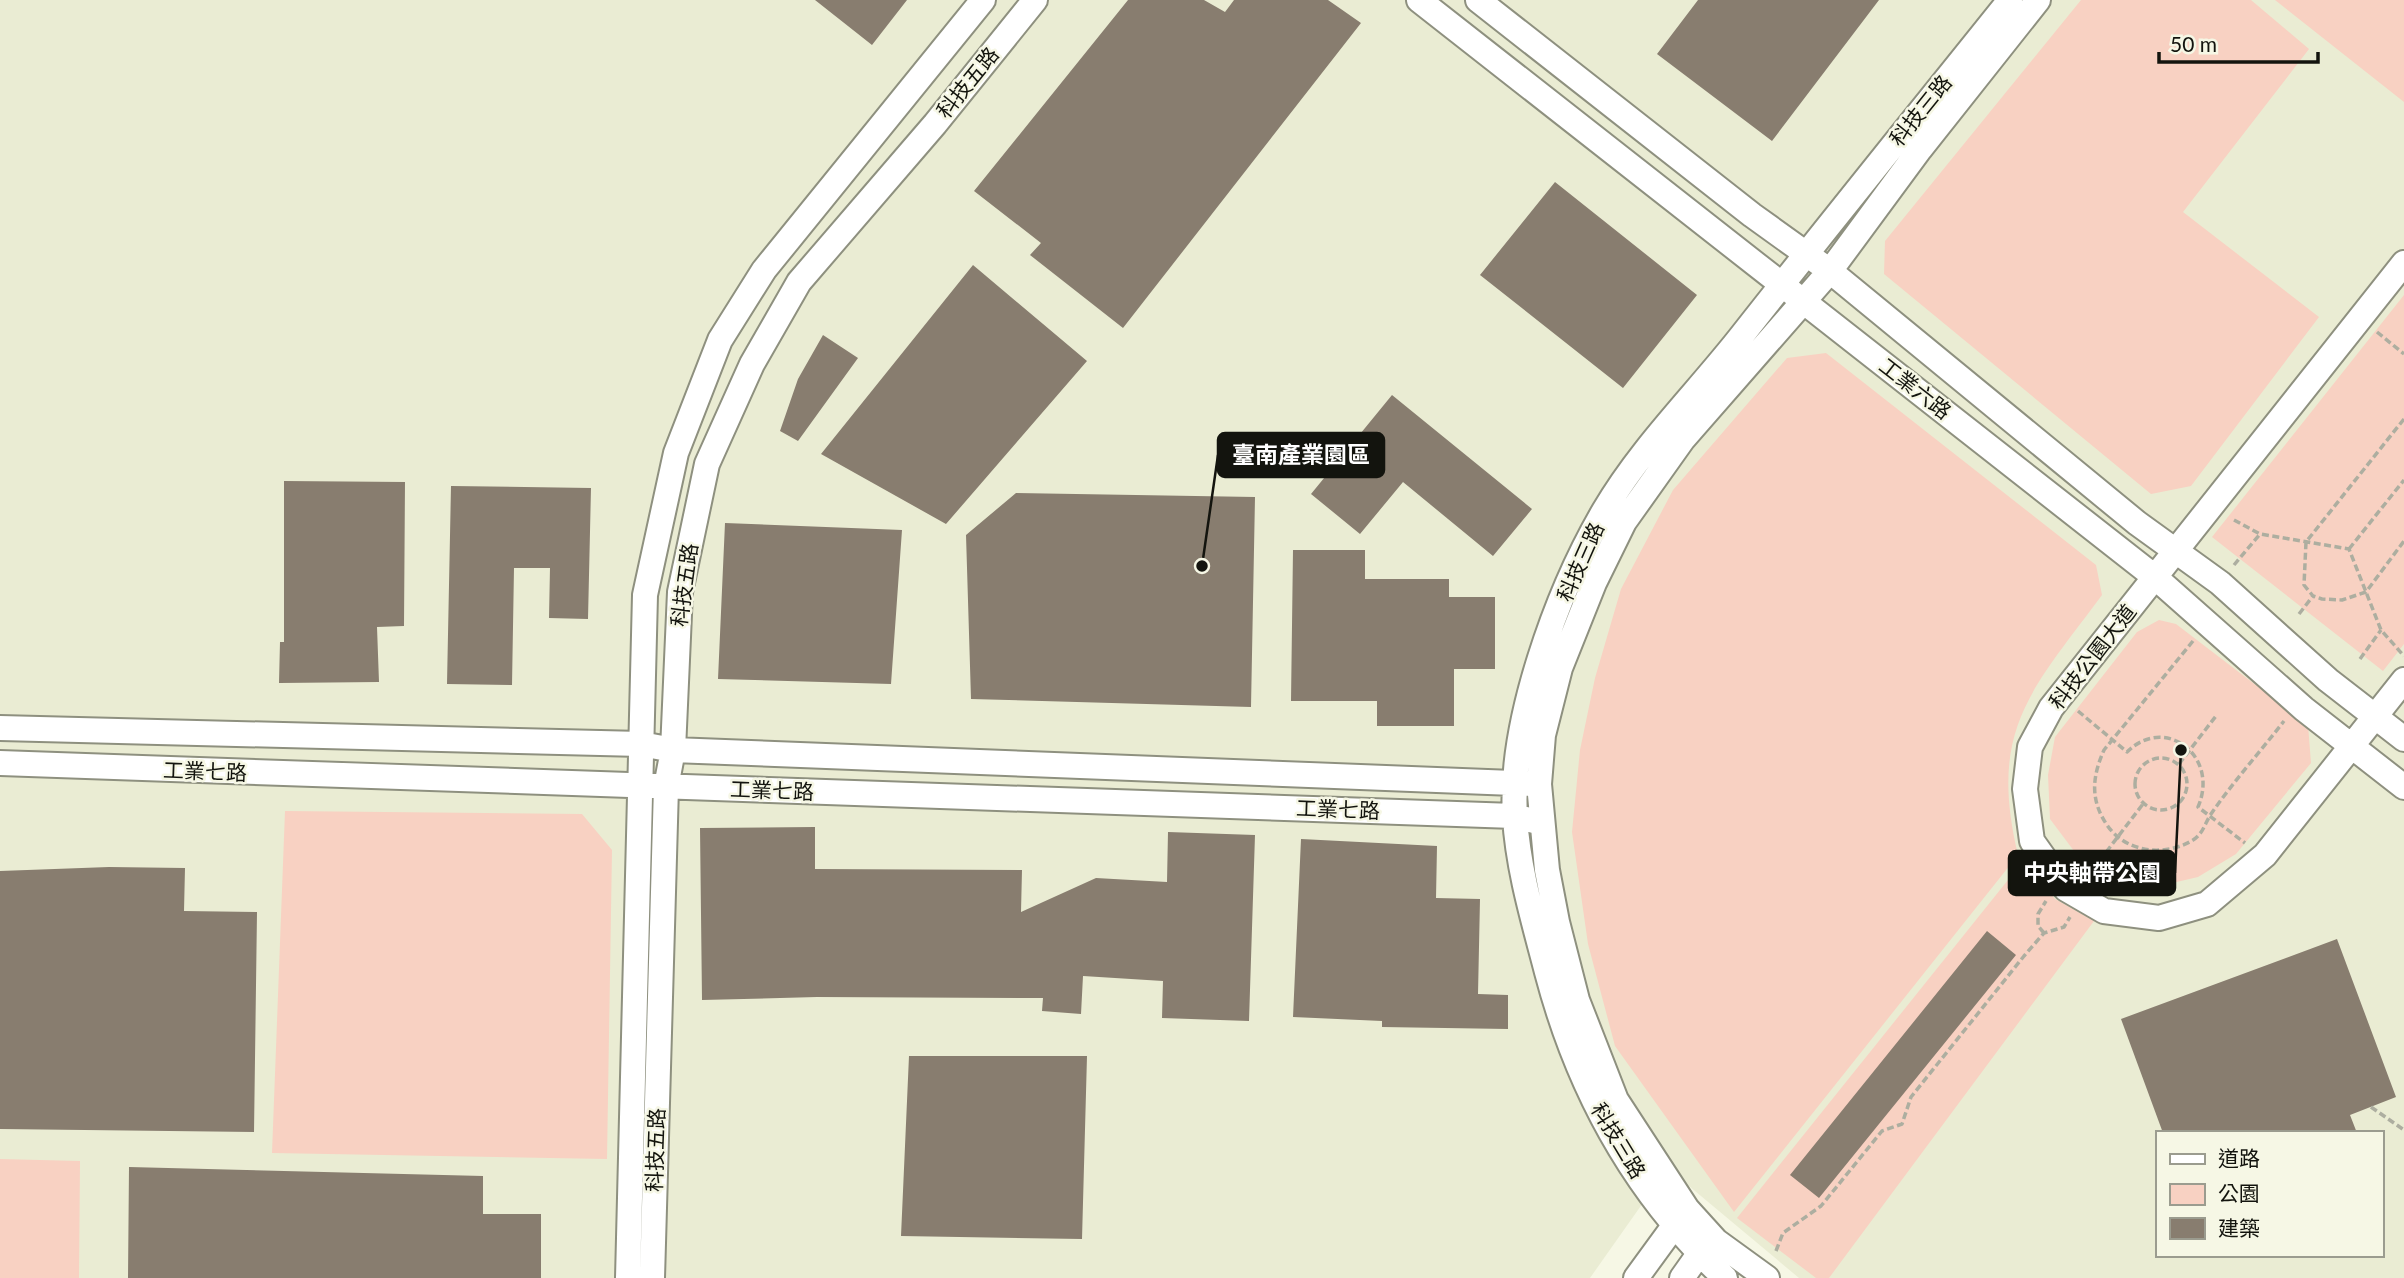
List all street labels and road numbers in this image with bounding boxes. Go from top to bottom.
street label: 科技五路 [931,42,1003,123]
street label: 科技三路 [1884,70,1956,151]
street label: 工業六路 [1875,352,1957,424]
street label: 科技三路 [1551,518,1608,605]
street label: 科技五路 [665,541,702,628]
street label: 科技公園大道 [2043,599,2140,713]
street label: 工業七路 [163,757,247,784]
street label: 工業七路 [730,776,814,803]
street label: 工業七路 [1296,795,1380,822]
street label: 科技三路 [1587,1098,1652,1183]
street label: 科技五路 [641,1108,668,1192]

